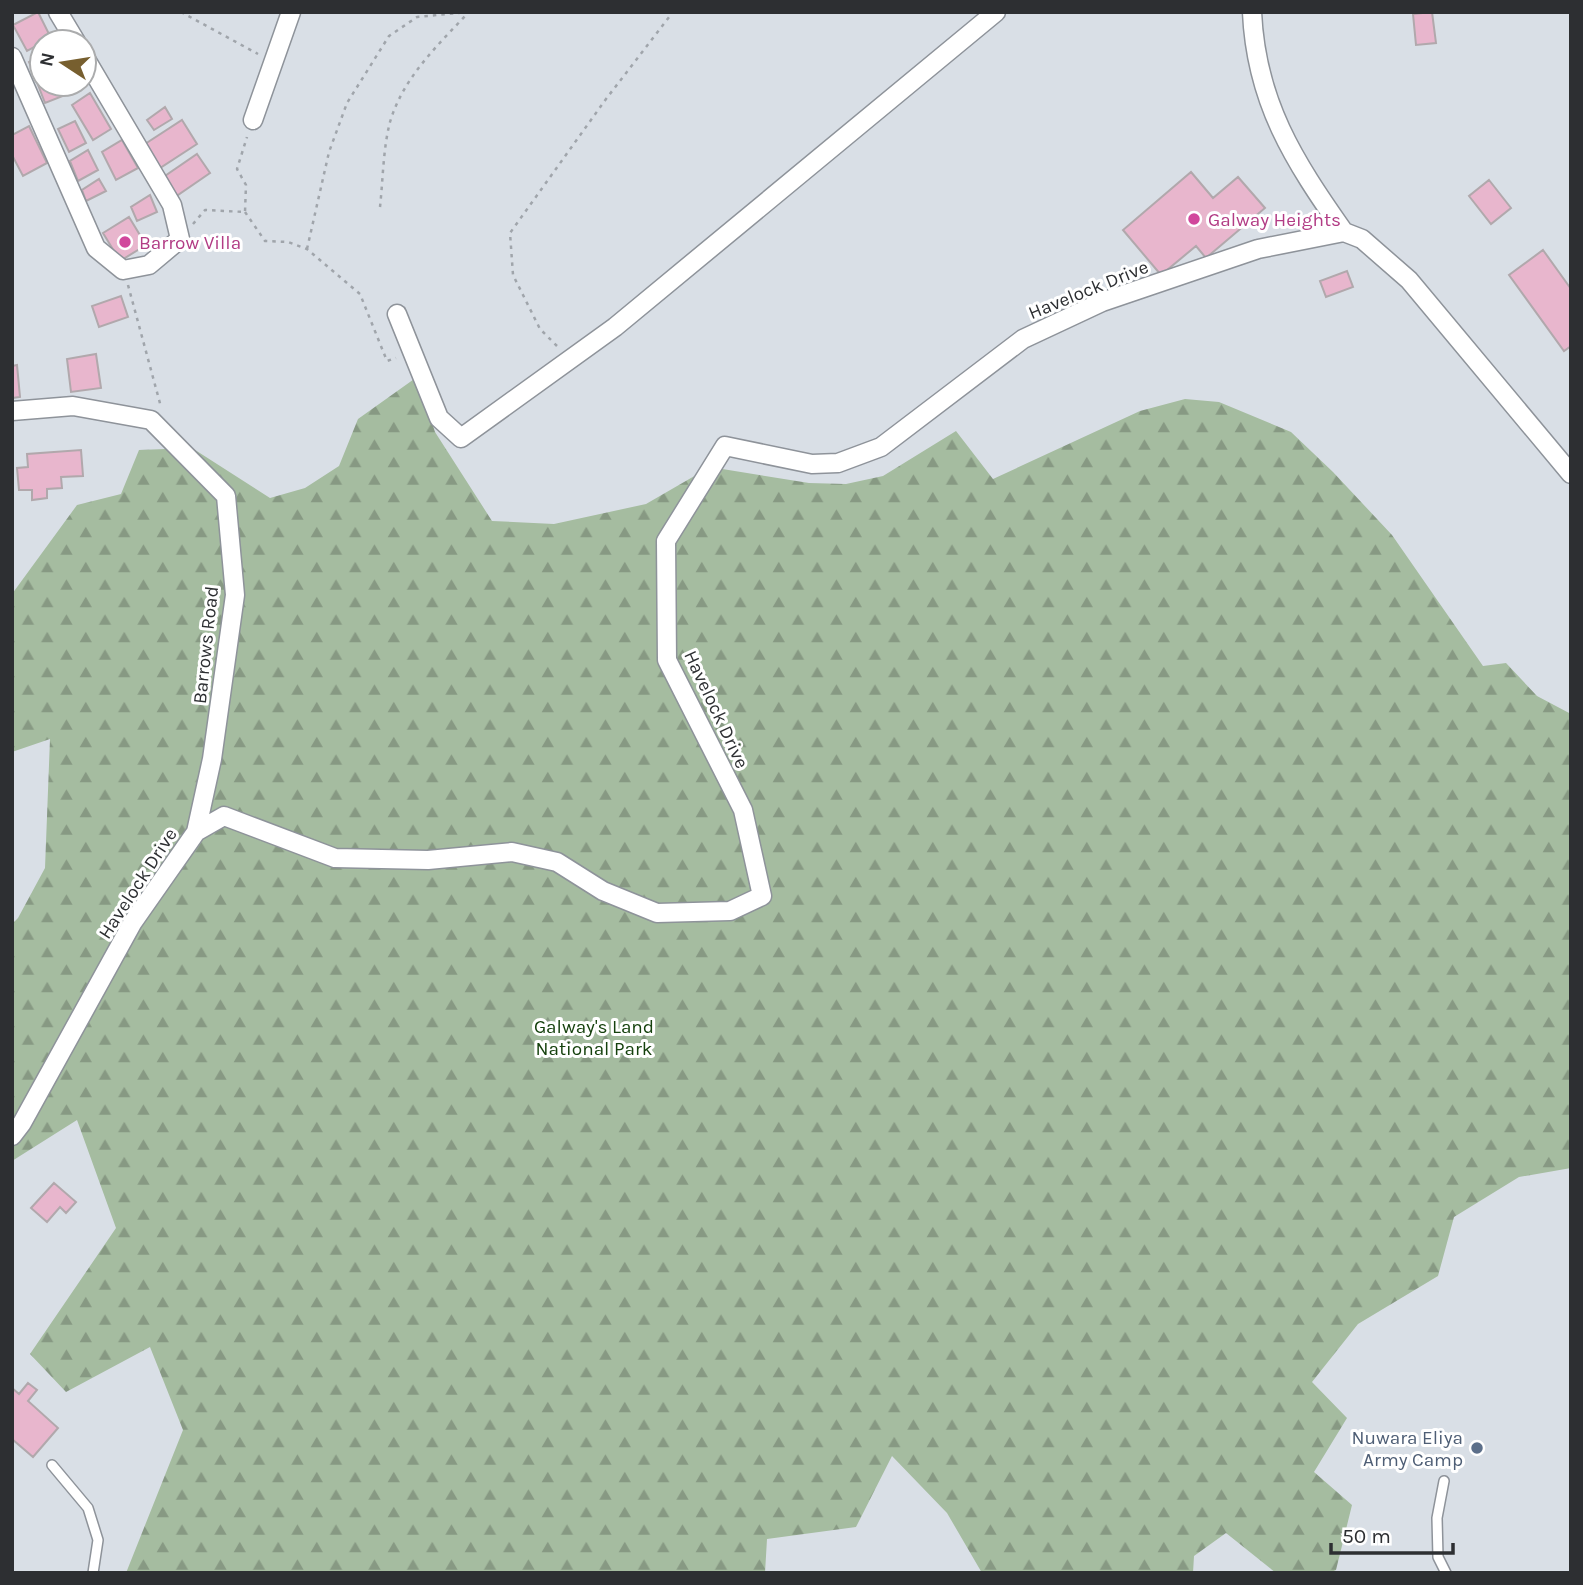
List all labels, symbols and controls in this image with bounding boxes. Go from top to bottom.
north arrow [28,28,98,98]
text: N [35,51,60,69]
place label: Galway Heights [1208,209,1341,231]
marker: Galway Heights [1186,211,1202,227]
place label: Barrow Villa [139,232,241,254]
marker: Barrow Villa [117,234,133,250]
street label: Havelock Drive [1025,256,1152,324]
street label: Barrows Road [189,585,223,705]
street label: Havelock Drive [679,647,753,772]
street label: Havelock Drive [94,824,182,943]
park label: Galway's Land National Park [534,1016,654,1060]
place label: Nuwara Eliya Army Camp [1351,1427,1463,1471]
marker: Nuwara Eliya Army Camp [1469,1440,1485,1456]
scale bar [1331,1512,1454,1556]
text: 50 m [1342,1524,1391,1548]

